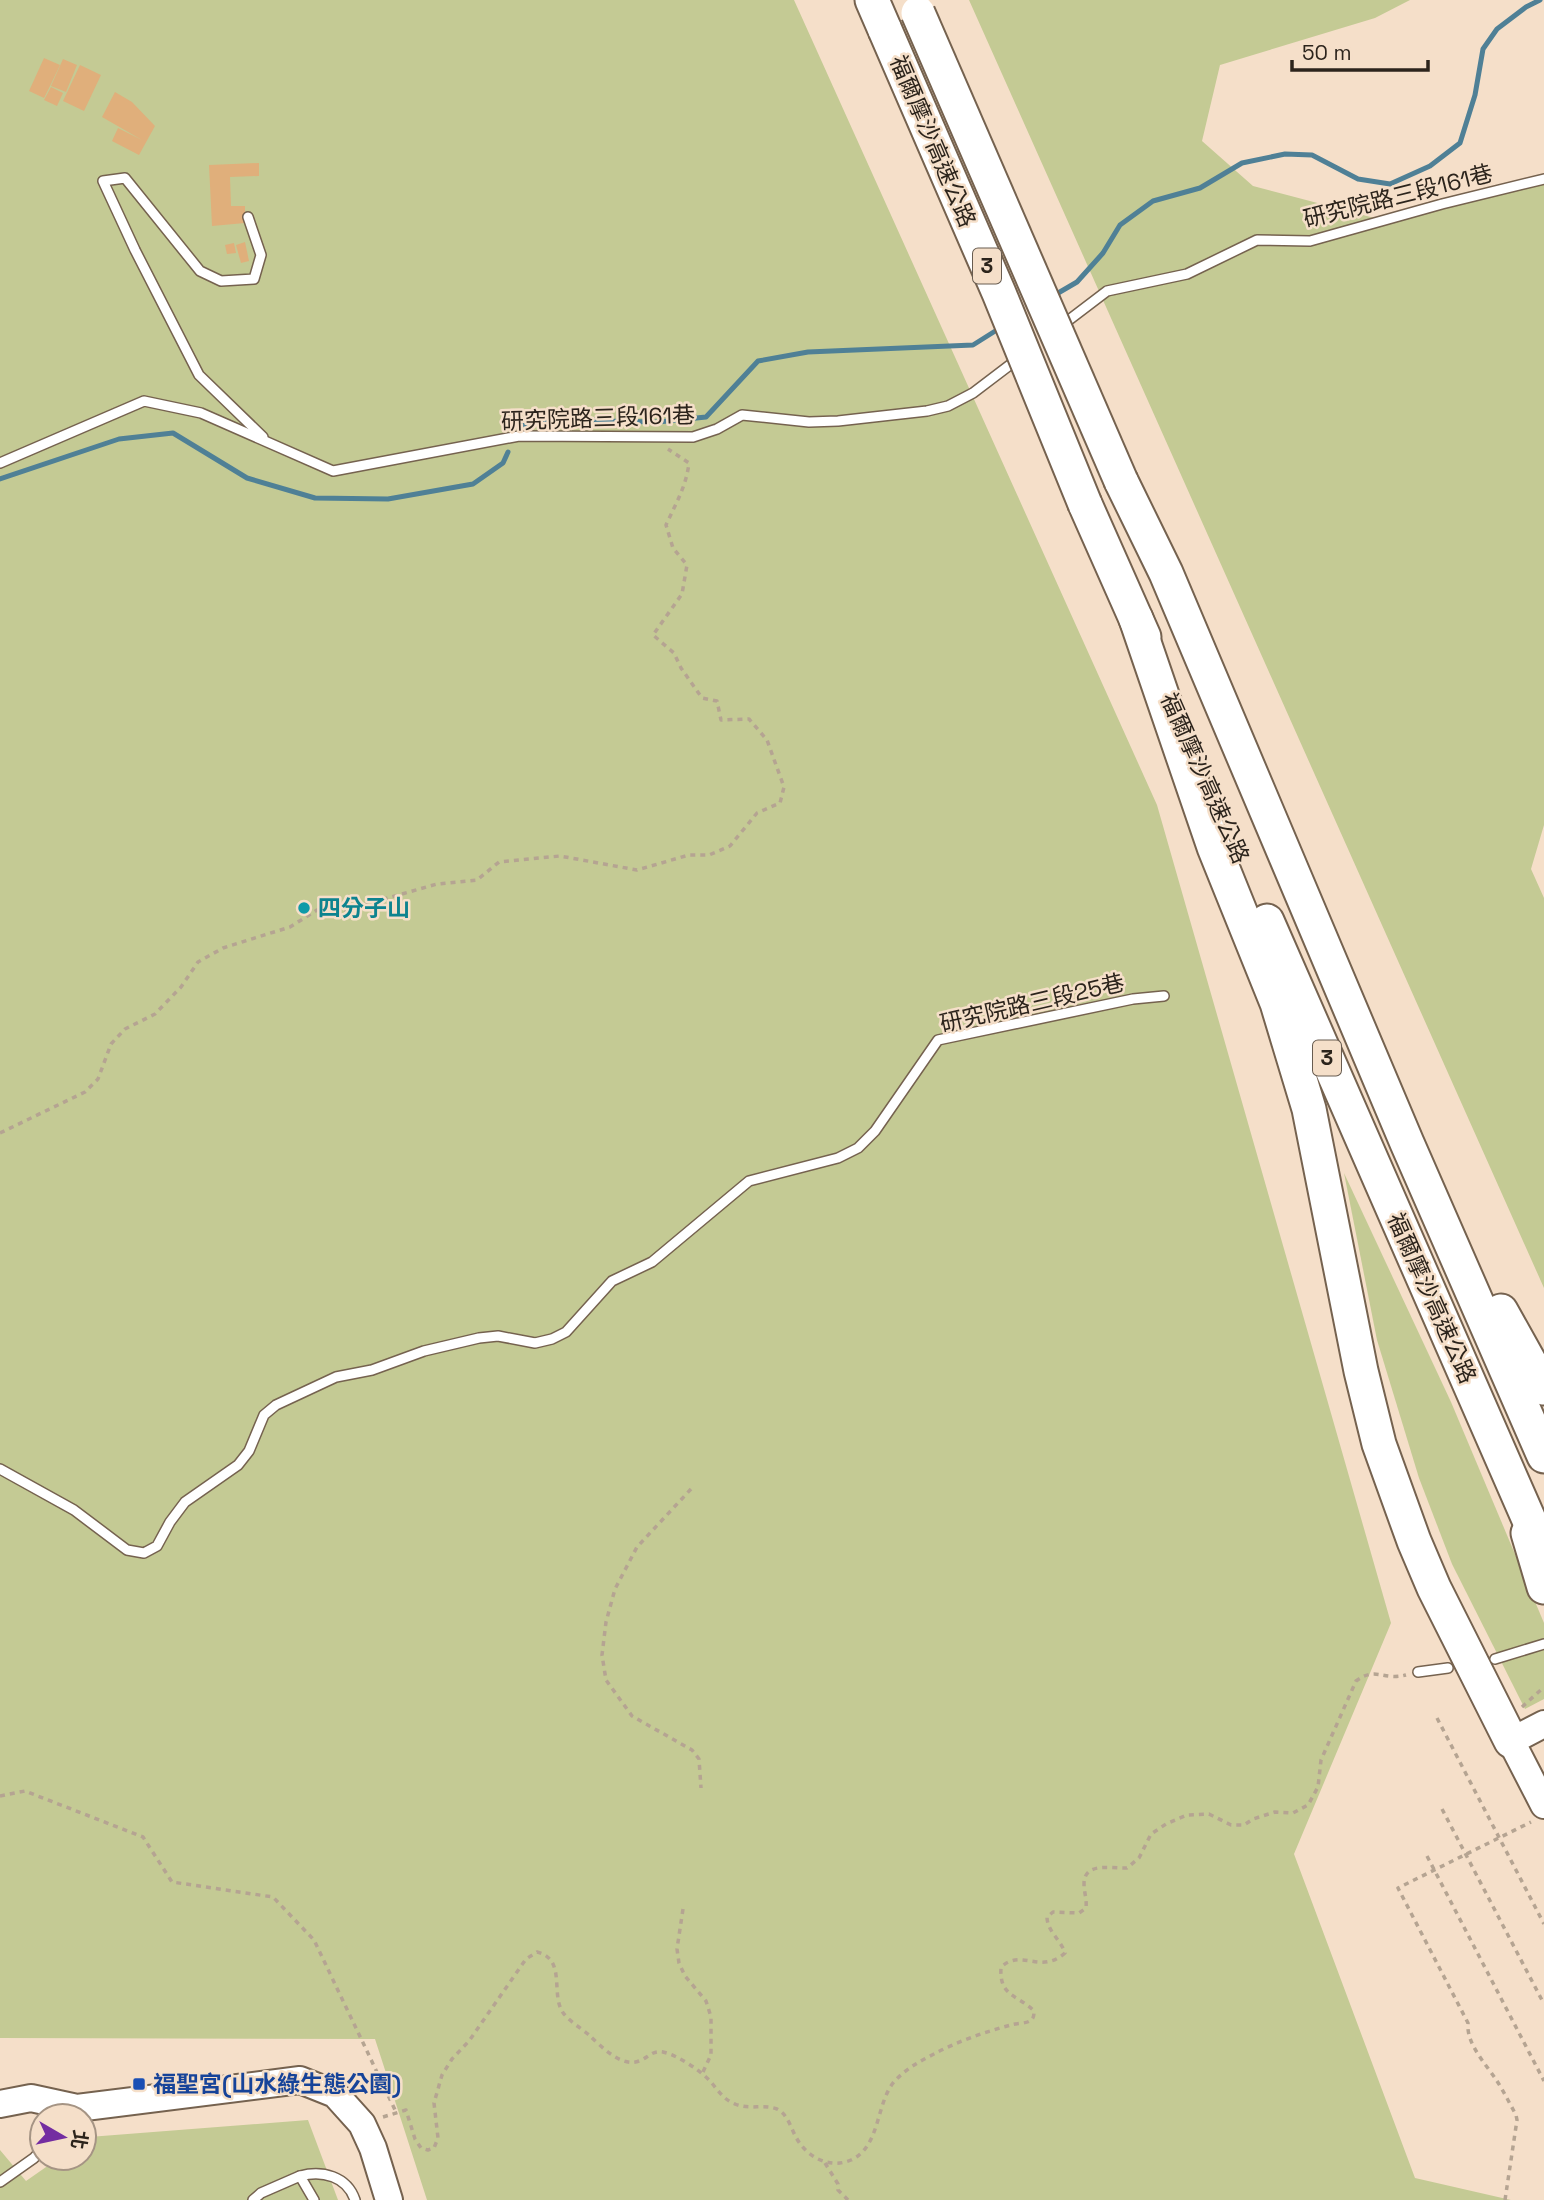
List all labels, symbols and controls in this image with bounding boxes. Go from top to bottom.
scale bar [1292,28,1428,72]
text: 50 m [1302,39,1352,66]
street label: 福爾摩沙高速公路 [883,50,983,232]
street label: 研究院路三段161巷 [1300,158,1496,234]
road number: 3 [973,248,1001,284]
street label: 研究院路三段161巷 [500,400,696,436]
street label: 福爾摩沙高速公路 [1154,688,1256,868]
place label: 四分子山 [318,893,410,923]
marker: 四分子山 [296,900,312,916]
street label: 研究院路三段25巷 [937,967,1127,1039]
road number: 3 [1313,1040,1341,1076]
street label: 福爾摩沙高速公路 [1381,1208,1483,1388]
place label: 福聖宮(山水綠生態公園) [153,2069,401,2099]
marker: 福聖宮(山水綠生態公園) [131,2076,147,2092]
north arrow [28,2102,98,2172]
text: 北 [65,2128,93,2151]

